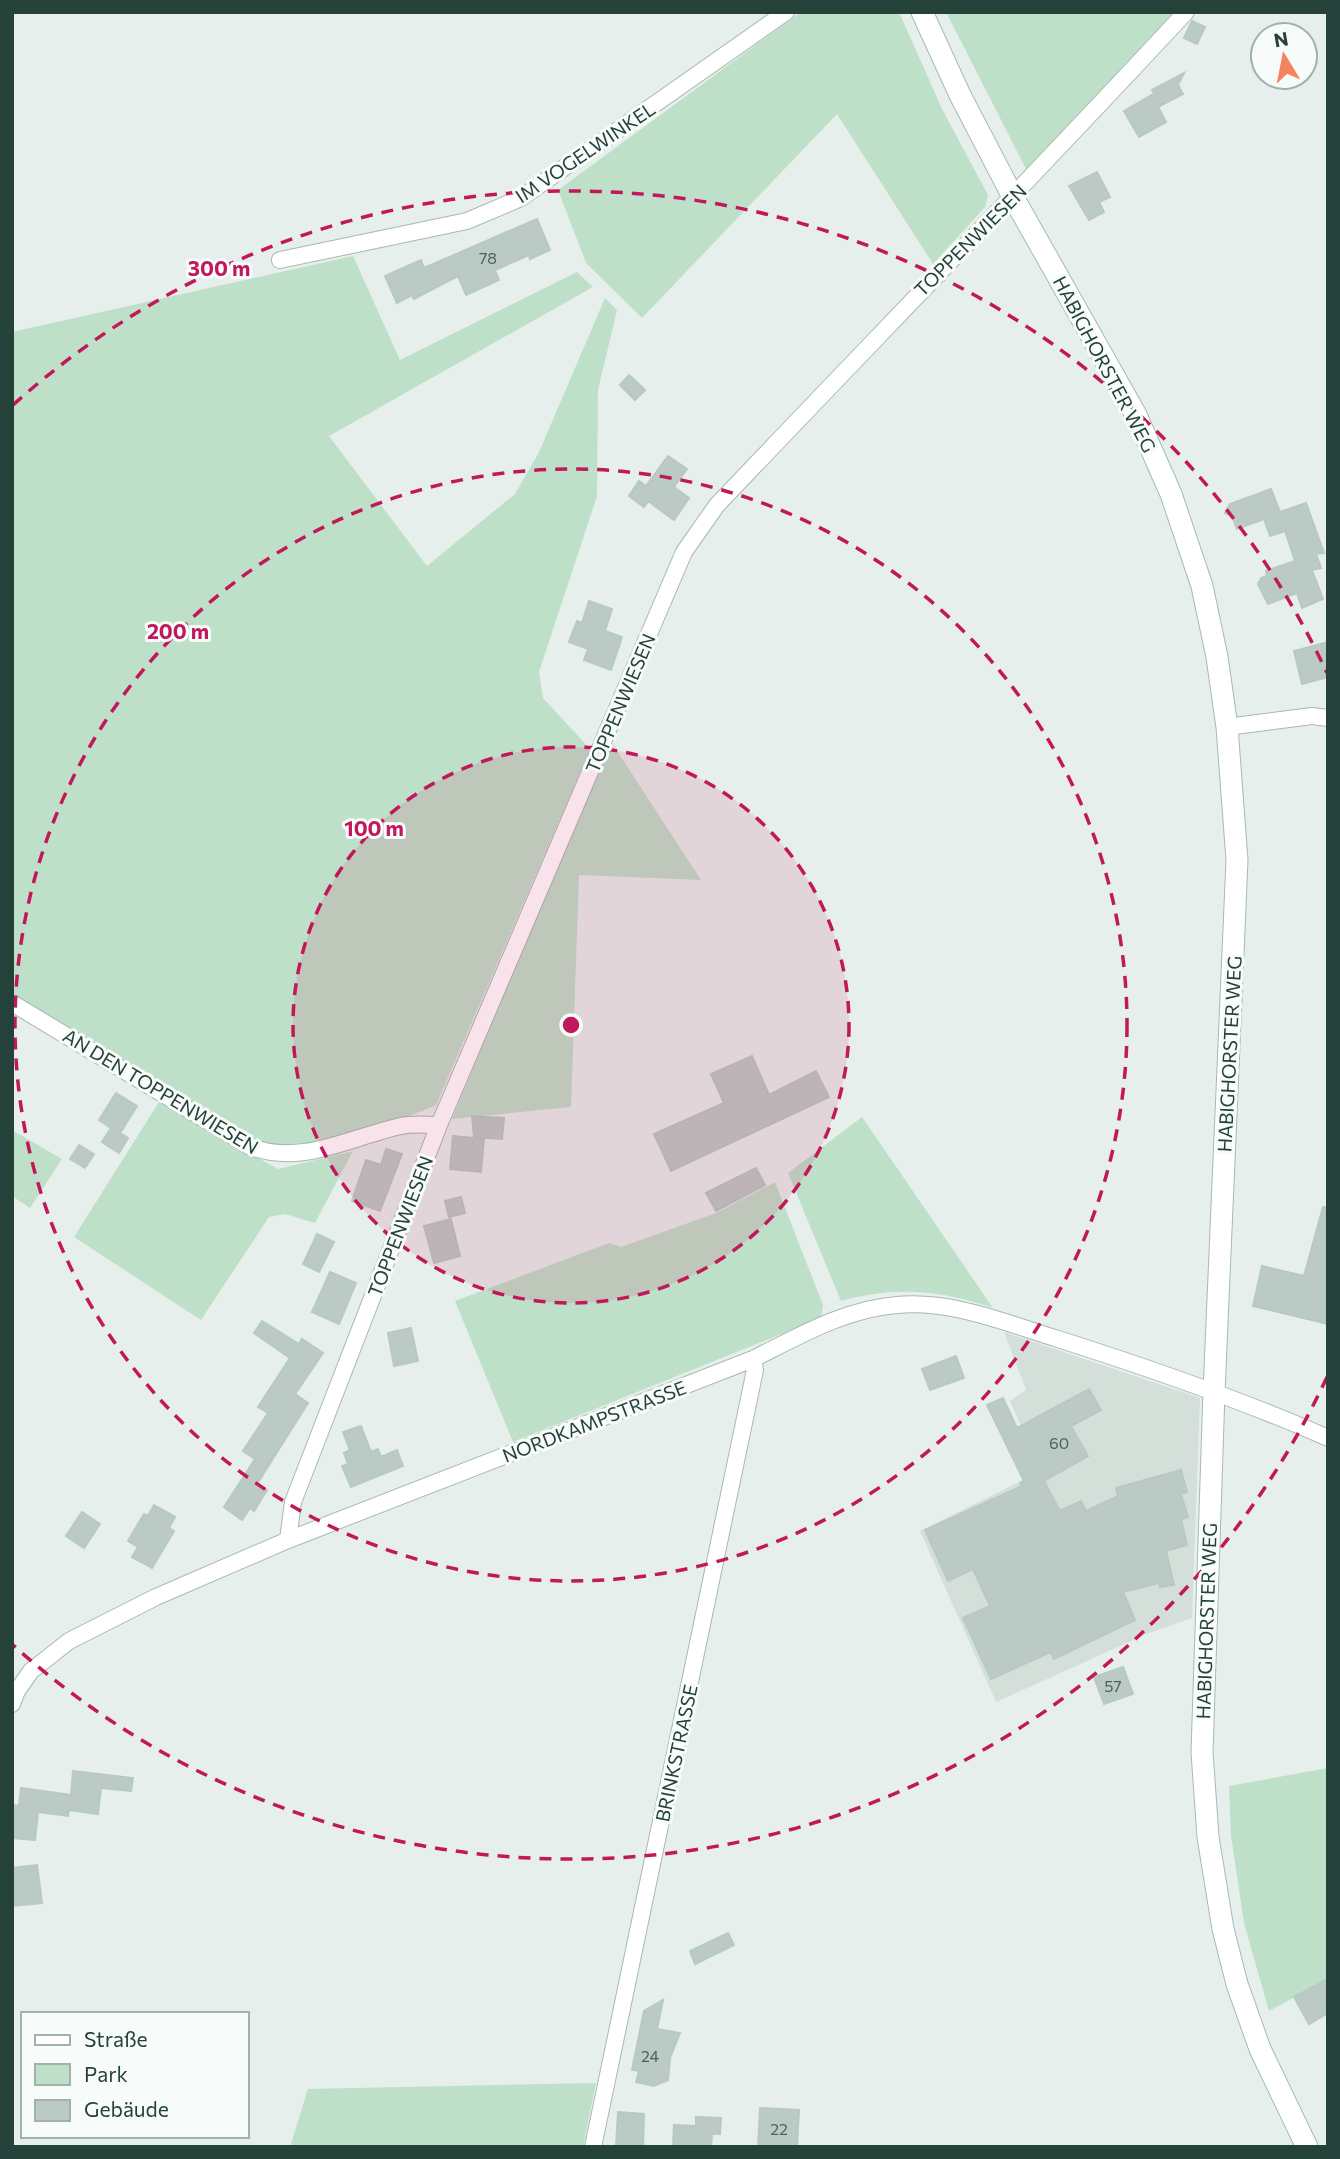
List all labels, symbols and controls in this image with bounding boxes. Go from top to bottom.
north arrow [1249,21,1319,91]
text: N [1272,26,1290,51]
street label: IM VOGELWINKEL [511,97,659,207]
street label: TOPPENWIESEN [909,179,1031,301]
house number: 78 [479,248,497,267]
text: 300 m [188,255,250,280]
street label: HABIGHORSTER WEG [1049,272,1161,456]
text: 200 m [147,618,209,643]
street label: TOPPENWIESEN [580,630,660,776]
text: 100 m [344,815,404,840]
street label: HABIGHORSTER WEG [1212,955,1246,1153]
centre of rings [559,1013,583,1037]
street label: AN DEN TOPPENWIESEN [59,1024,263,1158]
street label: TOPPENWIESEN [363,1152,437,1300]
street label: NORDKAMPSTRASSE [499,1375,689,1467]
house number: 60 [1049,1433,1069,1452]
street label: HABIGHORSTER WEG [1191,1522,1221,1720]
house number: 57 [1104,1676,1122,1695]
street label: BRINKSTRASSE [650,1682,702,1824]
legend [21,2012,248,2138]
text: Straße [84,2026,148,2051]
house number: 24 [641,2046,659,2065]
text: Park [84,2061,128,2086]
text: Gebäude [84,2096,169,2121]
house number: 22 [770,2119,788,2138]

